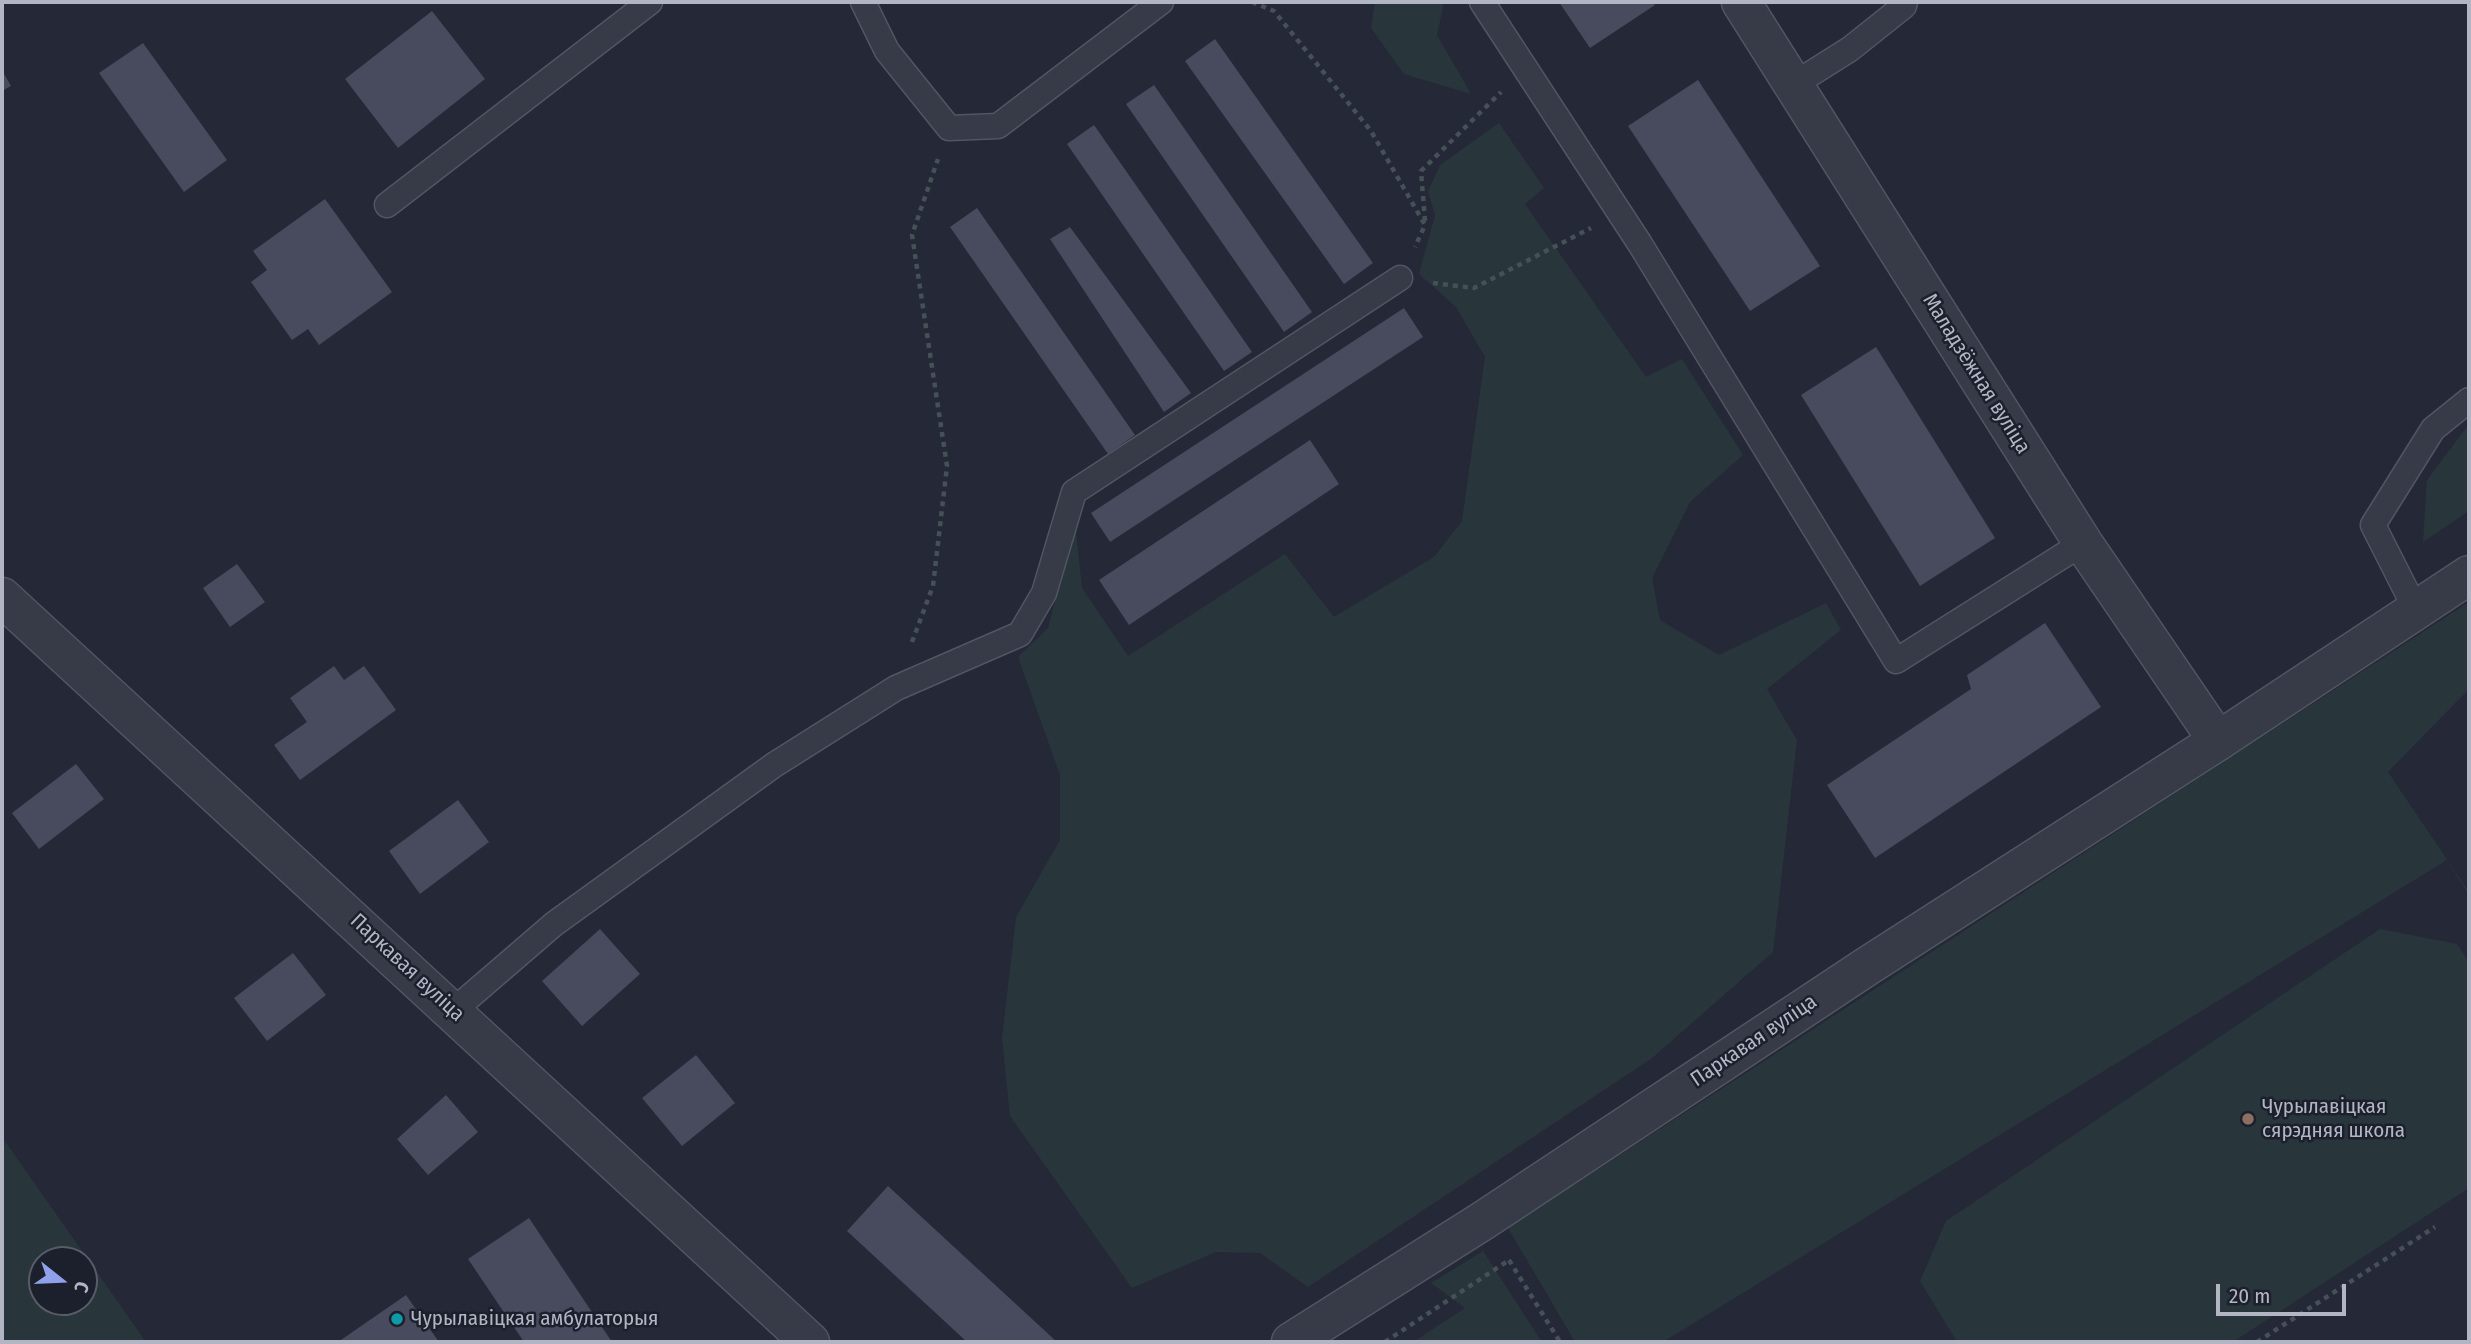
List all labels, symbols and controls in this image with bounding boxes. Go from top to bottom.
street label: Маладзёжная вуліца [1917,290,2035,458]
street label: Паркавая вуліца [345,909,469,1027]
street label: Паркавая вуліца [1686,990,1822,1092]
place label: Чурылавіцкая сярэдняя школа [2262,1094,2405,1144]
marker: Чурылавіцкая сярэдняя школа [2240,1111,2256,1127]
north arrow [28,1246,98,1316]
scale bar [2219,1270,2348,1314]
text: С [69,1279,94,1295]
text: 20 m [2229,1283,2270,1309]
place label: Чурылавіцкая амбулаторыя [411,1306,659,1332]
marker: Чурылавіцкая амбулаторыя [389,1311,405,1327]

